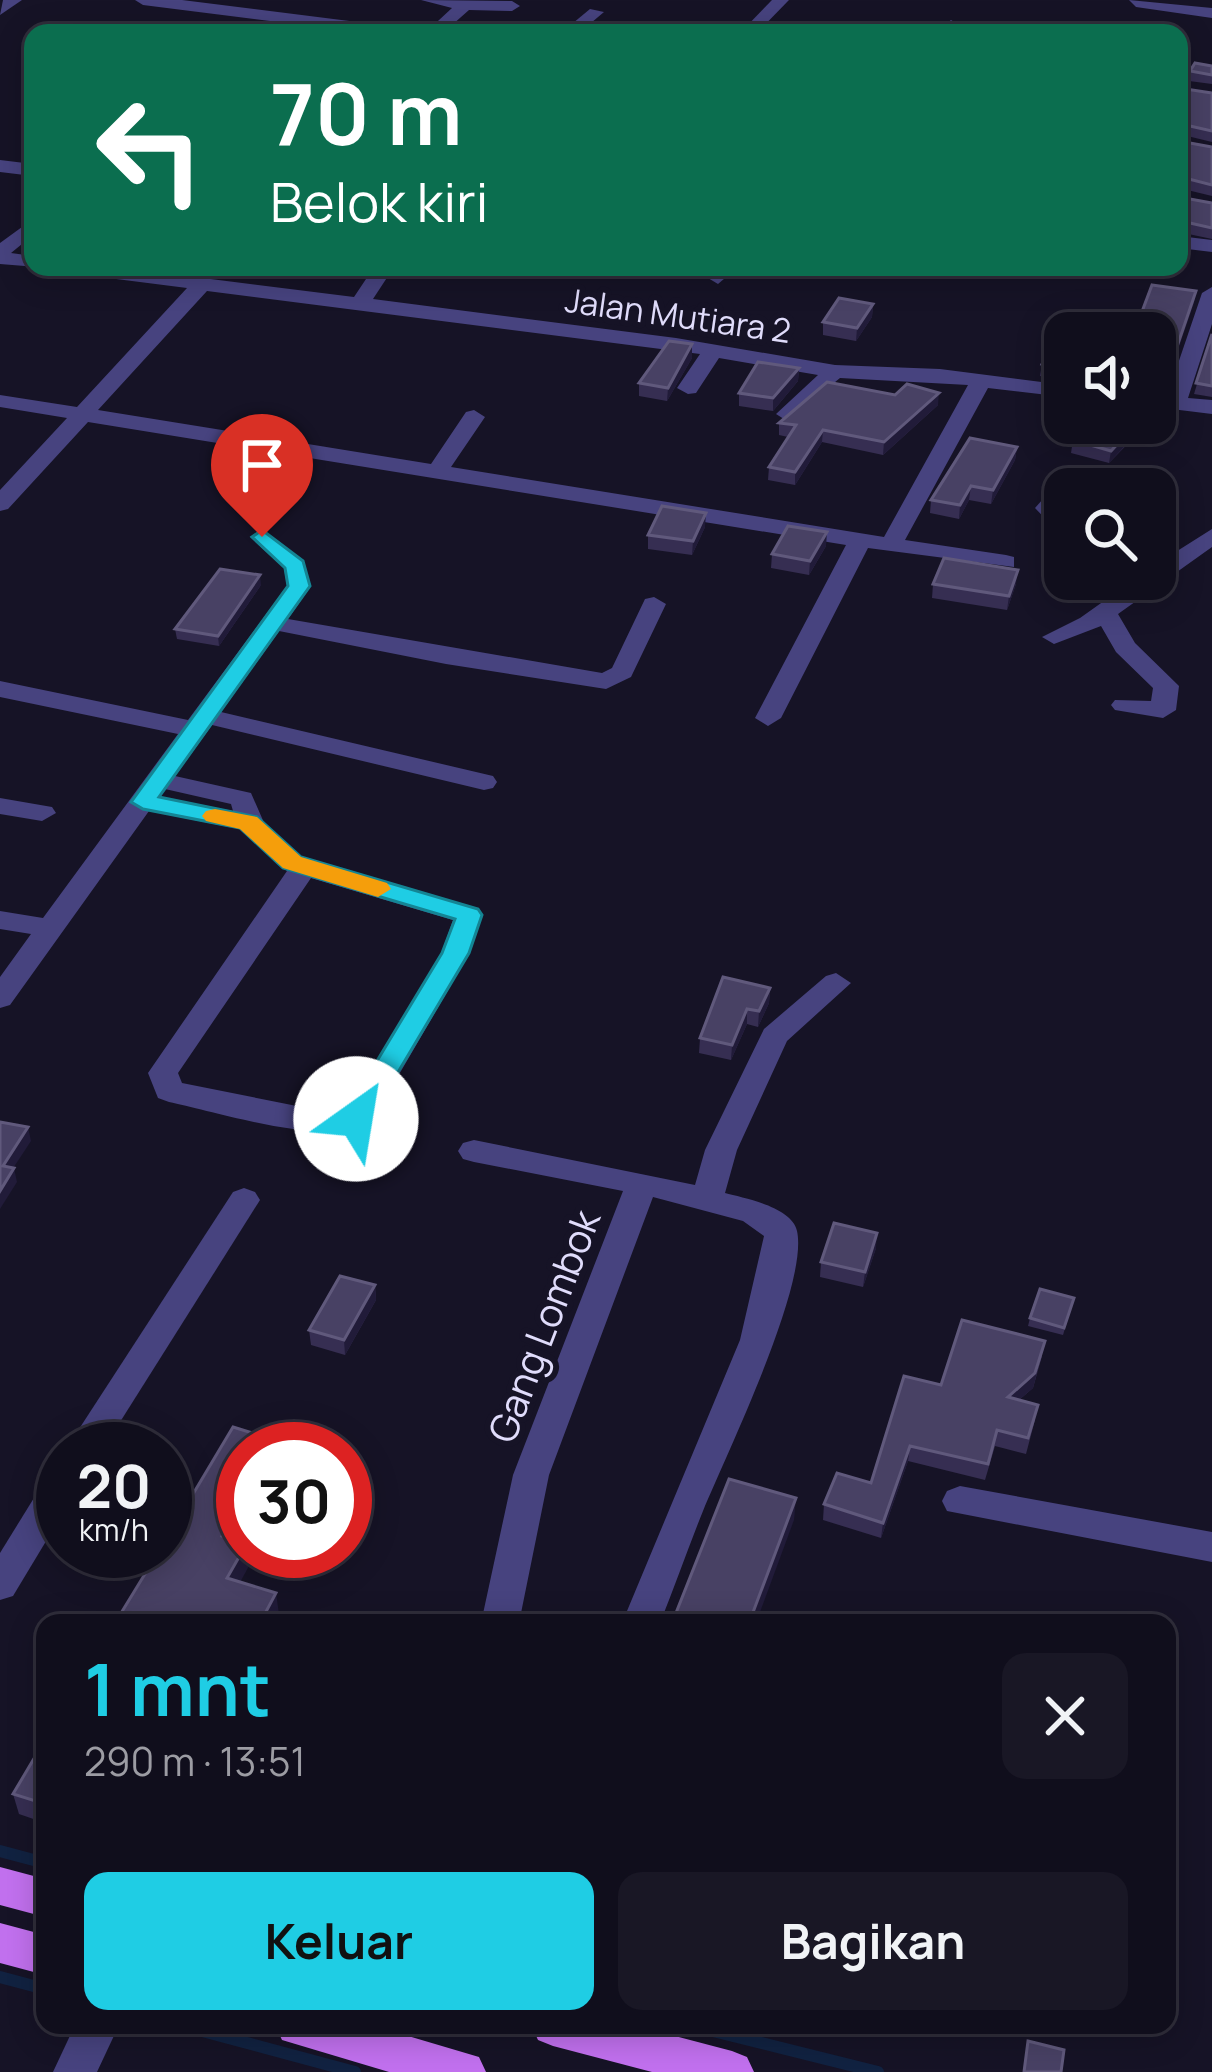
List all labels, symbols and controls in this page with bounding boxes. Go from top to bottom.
text: 70 m [270,55,462,170]
icon: left [72,72,228,228]
text: Belok kiri [270,164,488,238]
street label: Jalan Mutiara 2 [562,277,794,353]
map controls [1044,312,1176,600]
button: sound [1044,312,1176,444]
pin [211,414,313,537]
icon: arrive [229,432,295,498]
button: search [1044,468,1176,600]
position arrow [293,1056,419,1182]
street label: Gang Lombok [474,1201,613,1450]
speed limit sign: 30 [216,1422,372,1578]
text: 20 [76,1444,152,1526]
text: km/h [79,1509,149,1550]
text: 1 mnt [84,1639,271,1738]
button: close [1002,1653,1128,1779]
text: 290 m · 13:51 [84,1734,306,1788]
button: Keluar [84,1872,594,2010]
button: Bagikan [618,1872,1128,2010]

